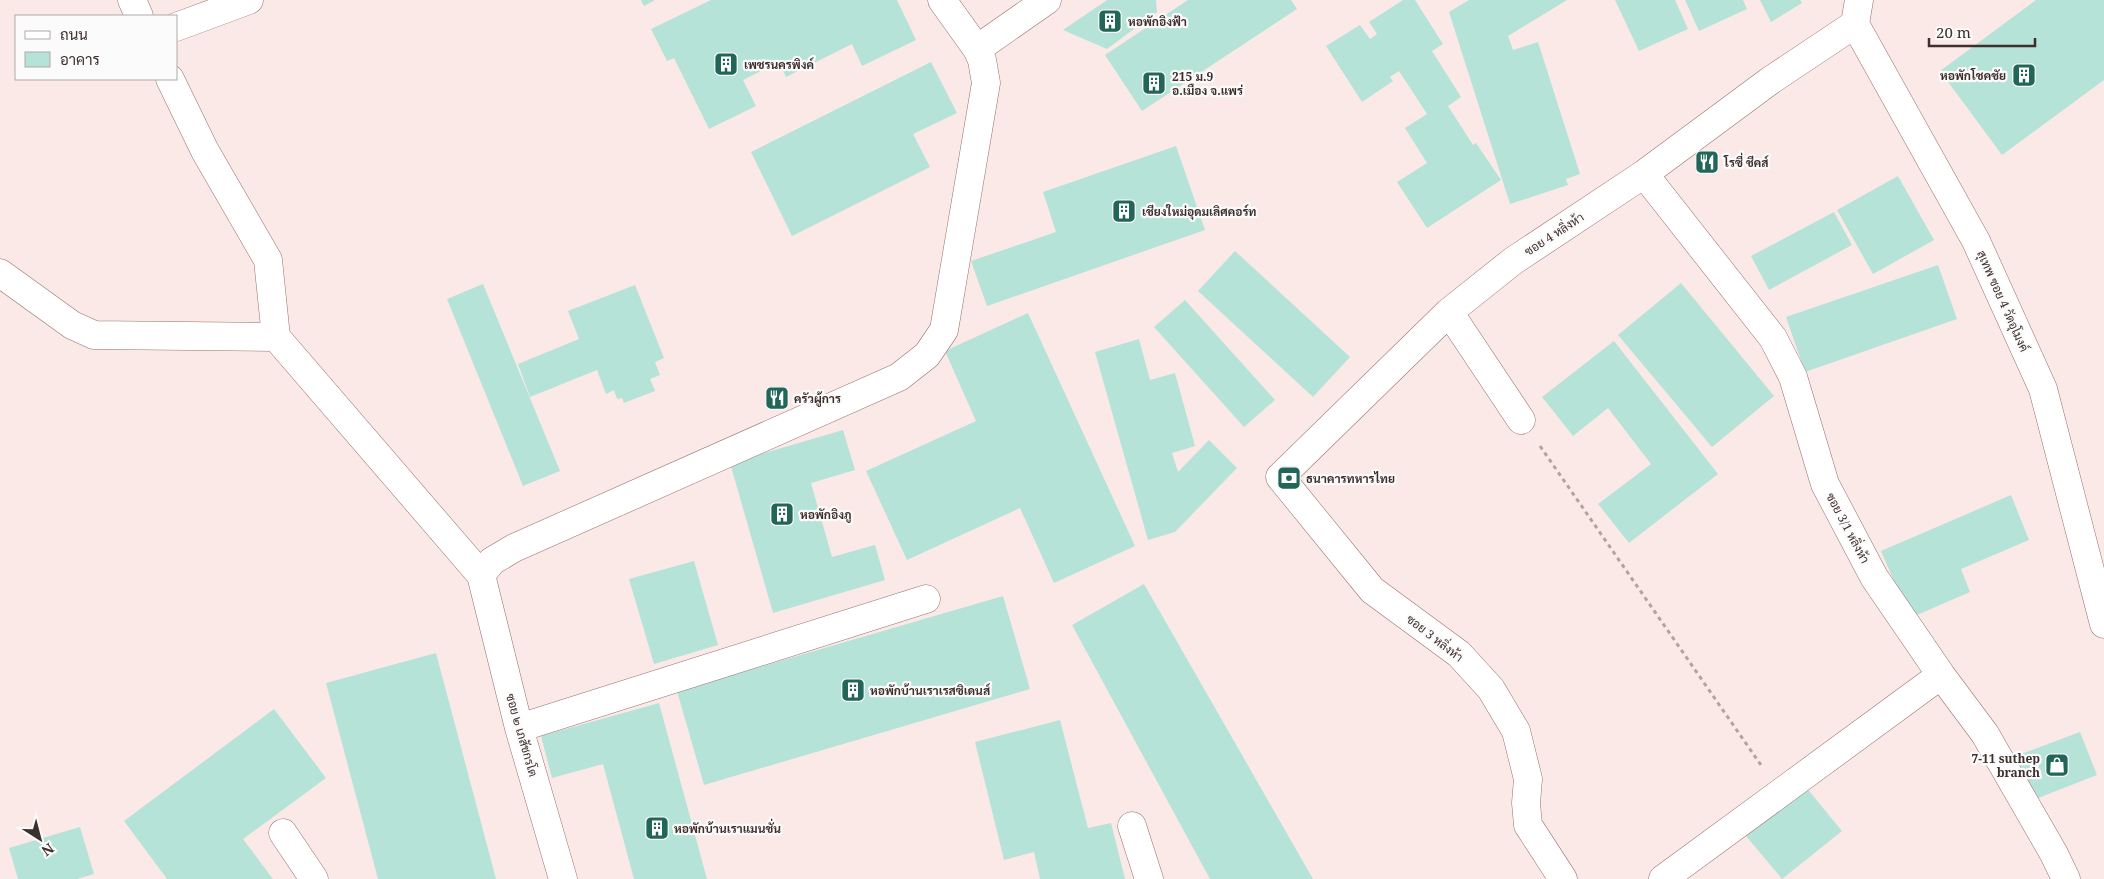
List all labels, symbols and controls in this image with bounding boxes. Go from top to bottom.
building icon: หอพักอิงฟ้า [1097,8,1123,34]
place label: หอพักอิงฟ้า [1128,13,1187,30]
legend [15,15,178,80]
scale bar [1929,15,2035,47]
text: 20 m [1936,22,1971,42]
text: ถนน [60,24,88,44]
text: อาคาร [60,49,100,69]
building icon: เพชรนครพิงค์ [713,51,739,77]
place label: เพชรนครพิงค์ [744,56,815,73]
building icon: หอพักโชคชัย [2011,62,2037,88]
place label: หอพักโชคชัย [1940,67,2006,84]
place label: 215 ม.9 อ.เมือง จ.แพร่ [1172,68,1243,99]
building icon: 215 ม.9 อ.เมือง จ.แพร่ [1141,70,1167,96]
restaurant icon: โรซี่ ชีคส์ [1694,149,1720,175]
place label: โรซี่ ชีคส์ [1723,152,1770,171]
building icon: เชียงใหม่อุดมเลิศคอร์ท [1111,198,1137,224]
place label: เชียงใหม่อุดมเลิศคอร์ท [1142,203,1257,220]
street label: ซอย 4 หลิ่งห้า [1520,207,1587,260]
street label: สุเทพ ซอย 4 วัดอุโมงค์ [1972,248,2033,355]
restaurant icon: ครัวผู้การ [764,385,790,411]
place label: ครัวผู้การ [794,390,841,407]
bank icon: ธนาคารทหารไทย [1276,465,1302,491]
place label: ธนาคารทหารไทย [1306,470,1395,487]
street label: ซอย 3/1 หลิ่งห้า [1822,489,1875,566]
building icon: หอพักอิงภู [769,501,795,527]
place label: หอพักอิงภู [800,506,852,523]
street label: ซอย 3 หลิ่งห้า [1403,609,1468,666]
building icon: หอพักบ้านเราเรสซิเดนส์ [840,677,866,703]
place label: หอพักบ้านเราเรสซิเดนส์ [870,682,991,699]
street label: ซอย ๒ เภสัชกรโต [502,691,542,779]
place label: 7-11 suthep branch [1972,750,2040,781]
shop icon: 7-11 suthep branch [2044,752,2070,778]
north arrow [15,814,65,864]
building icon: หอพักบ้านเราแมนชั่น [644,815,670,841]
place label: หอพักบ้านเราแมนชั่น [674,818,781,837]
text: N [38,839,58,861]

